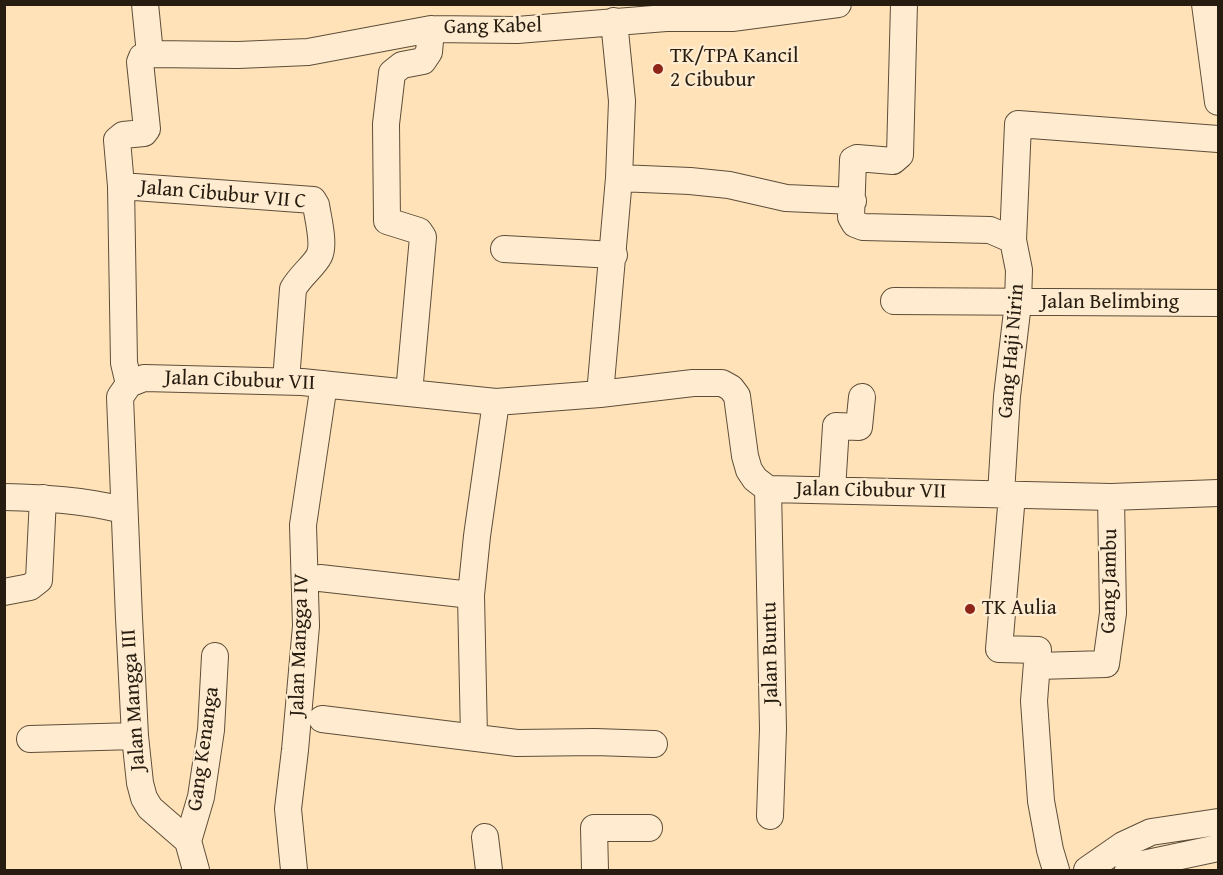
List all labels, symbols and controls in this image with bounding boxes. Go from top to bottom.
street label: Gang Kabel [444,14,542,40]
place label: TK/TPA Kancil 2 Cibubur [670,44,799,94]
marker: TK/TPA Kancil 2 Cibubur [651,62,665,76]
street label: Jalan Cibubur VII C [139,175,307,215]
street label: Gang Haji Nirin [994,283,1030,419]
street label: Jalan Belimbing [1041,290,1179,316]
street label: Jalan Cibubur VII [164,366,316,396]
street label: Jalan Cibubur VII [796,477,946,505]
street label: Gang Jambu [1096,528,1124,634]
street label: Jalan Mangga IV [285,573,315,717]
place label: TK Aulia [982,596,1057,622]
street label: Jalan Buntu [758,601,784,705]
marker: TK Aulia [963,602,977,616]
street label: Jalan Mangga III [116,628,152,772]
street label: Gang Kenanga [183,685,225,813]

